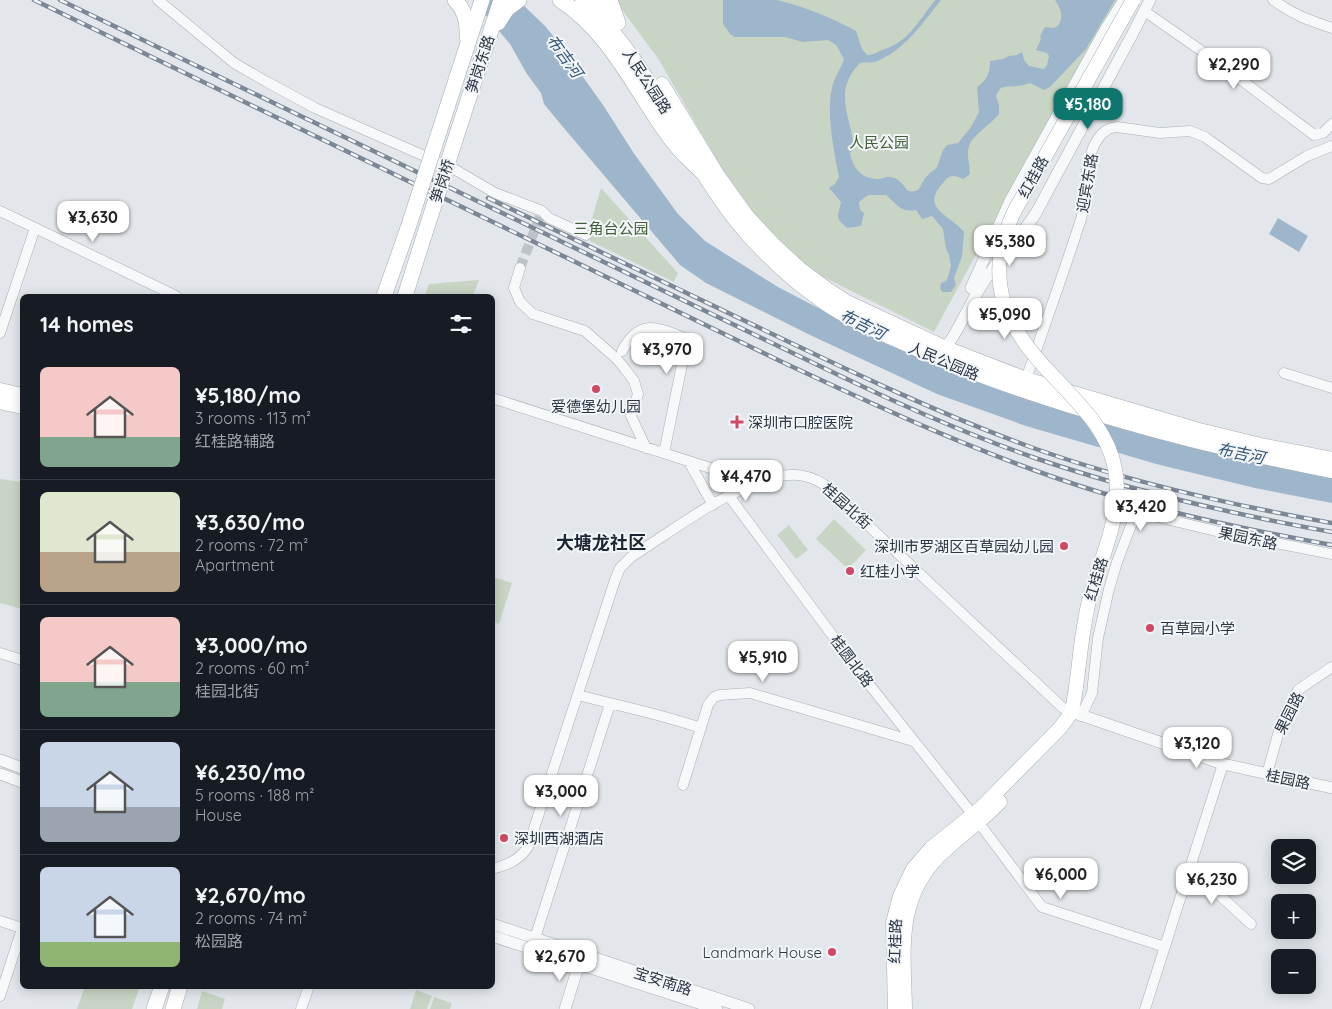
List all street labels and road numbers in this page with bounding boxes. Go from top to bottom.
street label: 笋岗东路 [462,33,498,95]
street label: 人民公园路 [619,44,675,118]
street label: 迎宾东路 [1072,152,1102,214]
street label: 红桂路 [1014,153,1052,201]
street label: 笋岗桥 [426,157,458,205]
street label: 人民公园路 [906,338,982,384]
street label: 桂园北街 [818,479,876,533]
street label: 果园东路 [1217,522,1279,554]
street label: 红桂路 [1080,555,1112,603]
street label: 桂圆北路 [826,631,878,691]
street label: 果园路 [1270,689,1308,737]
street label: 桂园路 [1264,765,1312,793]
street label: 红桂路 [885,918,905,964]
street label: 宝安南路 [632,963,694,999]

